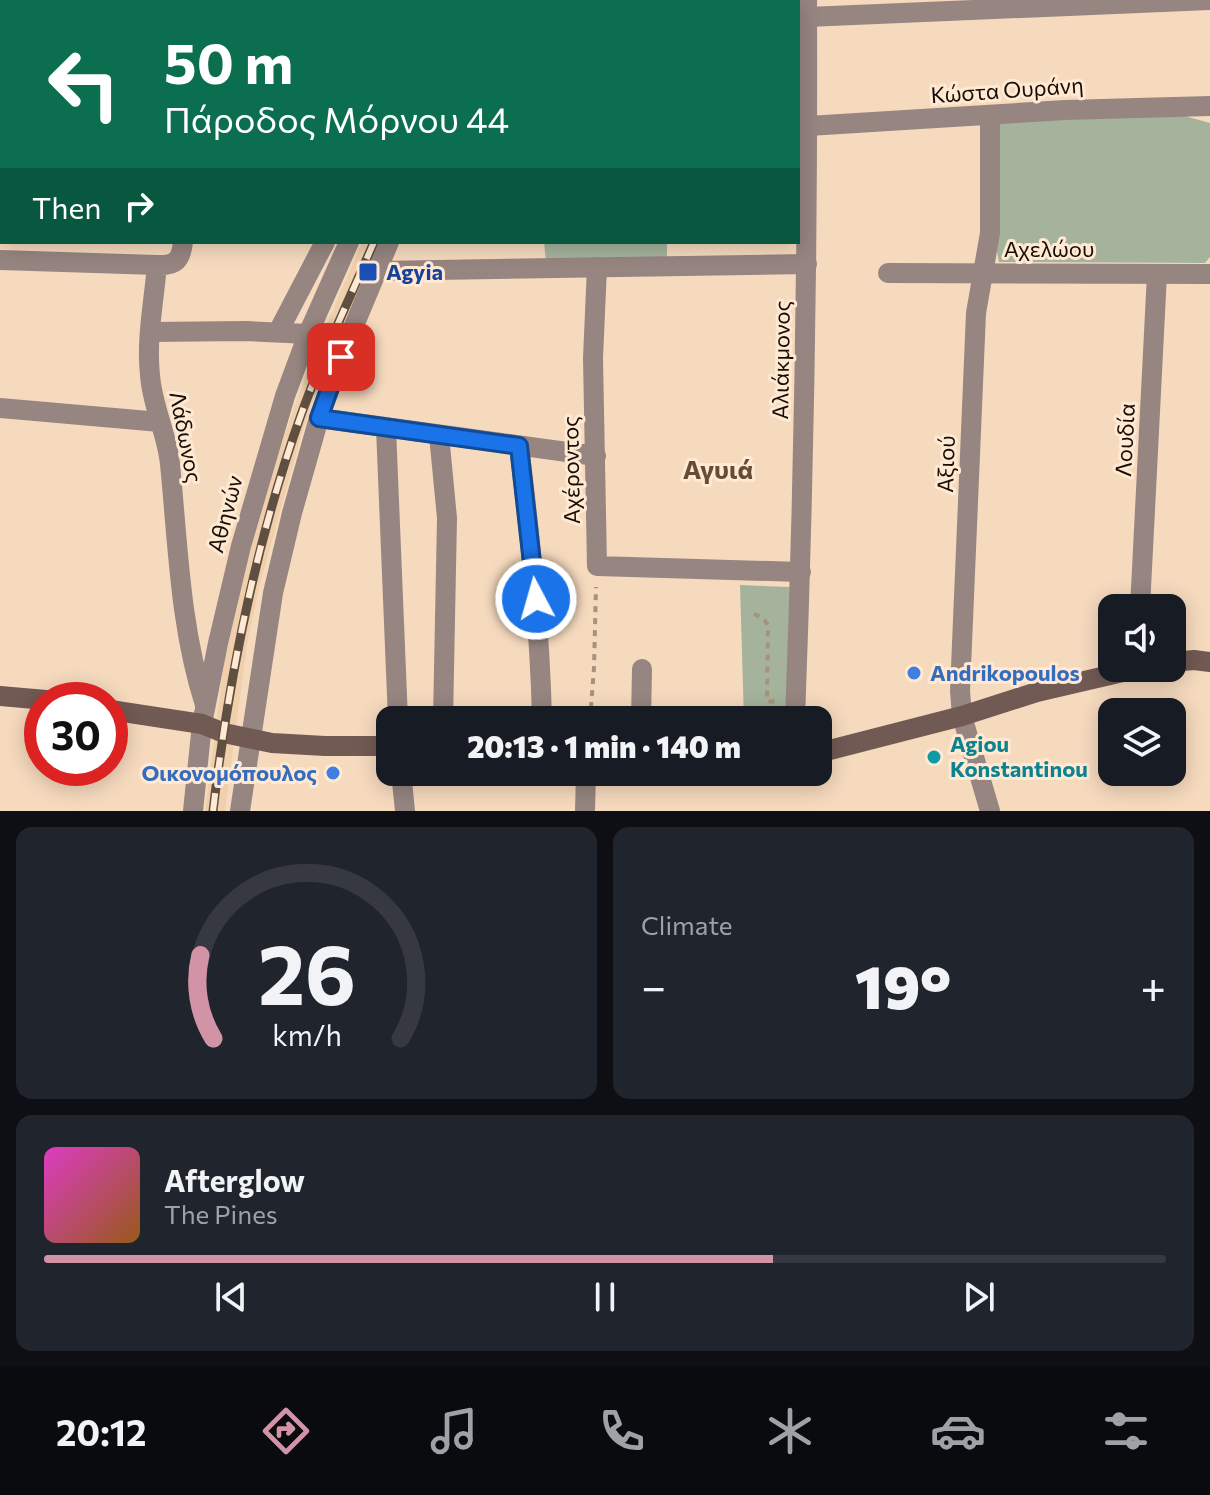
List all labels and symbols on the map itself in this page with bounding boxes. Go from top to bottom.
street label: Κώστα Ουράνη [930,71,1084,108]
street label: Αχελώου [1004,235,1094,262]
place label: Agyia [386,258,443,285]
marker: Agyia [357,261,379,283]
street label: Αλιάκμονος [766,300,795,420]
pin [307,323,375,391]
street label: Λάδωνος [164,389,209,485]
street label: Λουδία [1109,403,1140,477]
street label: Αχέροντος [556,416,585,524]
street label: Αξιού [931,435,960,493]
district label: Αγυιά [683,453,753,484]
street label: Αθηνών [201,472,248,556]
position arrow [494,557,578,641]
place label: Andrikopoulos [930,659,1080,686]
marker: Andrikopoulos [905,664,923,682]
speed limit sign: 30 [24,682,128,786]
place label: Agiou Konstantinou [950,730,1088,782]
marker: Agiou Konstantinou [925,748,943,766]
place label: Οικονομόπουλος [141,759,317,786]
marker: Οικονομόπουλος [324,764,342,782]

